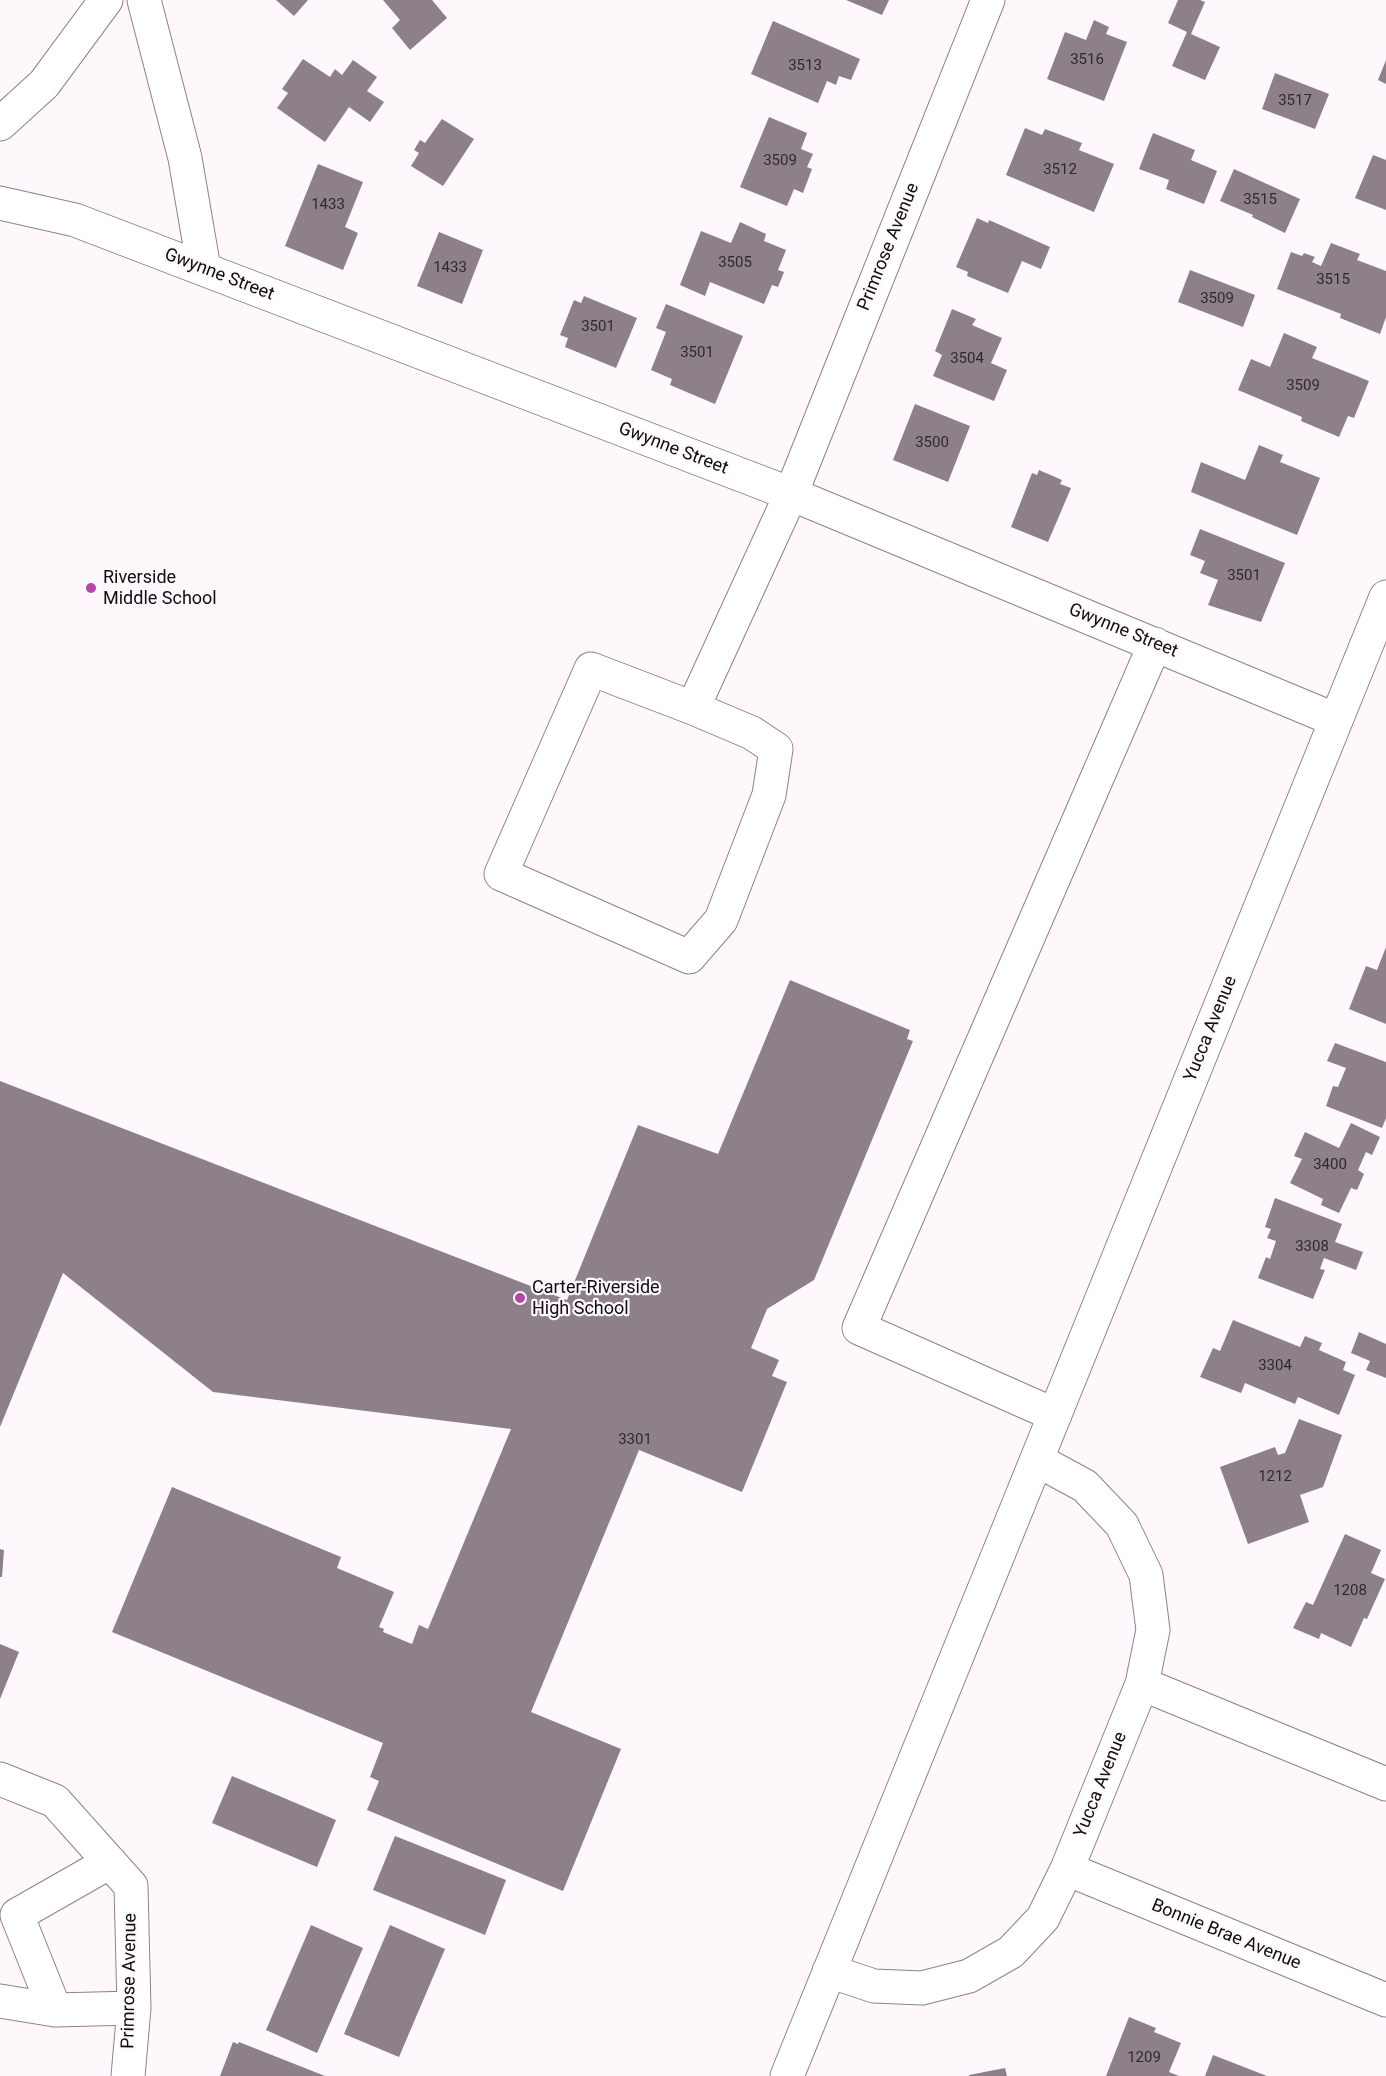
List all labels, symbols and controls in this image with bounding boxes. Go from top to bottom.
house number: 3516 [1070,51,1104,69]
house number: 3513 [788,57,822,75]
house number: 3517 [1278,92,1312,110]
house number: 3509 [763,152,797,170]
house number: 3512 [1043,161,1077,179]
street label: Primrose Avenue [854,180,924,314]
house number: 3515 [1243,191,1277,209]
house number: 1433 [311,196,345,214]
street label: Gwynne Street [161,244,277,306]
house number: 3505 [718,254,752,272]
house number: 1433 [433,259,467,277]
house number: 3515 [1316,271,1350,289]
house number: 3509 [1200,290,1234,308]
house number: 3501 [581,318,615,336]
house number: 3501 [680,344,714,362]
house number: 3504 [950,350,984,368]
house number: 3509 [1286,377,1320,395]
street label: Gwynne Street [615,418,731,480]
house number: 3500 [915,434,949,452]
place label: Riverside Middle School [103,567,217,610]
house number: 3501 [1227,567,1261,585]
marker: Riverside Middle School [84,581,98,595]
street label: Gwynne Street [1065,599,1181,663]
street label: Yucca Avenue [1180,973,1242,1085]
house number: 3400 [1313,1156,1347,1174]
house number: 3308 [1295,1238,1329,1256]
place label: Carter-Riverside High School [532,1277,660,1320]
marker: Carter-Riverside High School [513,1291,527,1305]
house number: 3304 [1258,1357,1292,1375]
house number: 3301 [618,1431,652,1449]
house number: 1212 [1258,1468,1292,1486]
house number: 1208 [1333,1582,1367,1600]
street label: Yucca Avenue [1070,1729,1132,1841]
street label: Bonnie Brae Avenue [1148,1895,1304,1975]
street label: Primrose Avenue [118,1913,142,2049]
house number: 1209 [1127,2049,1161,2067]

